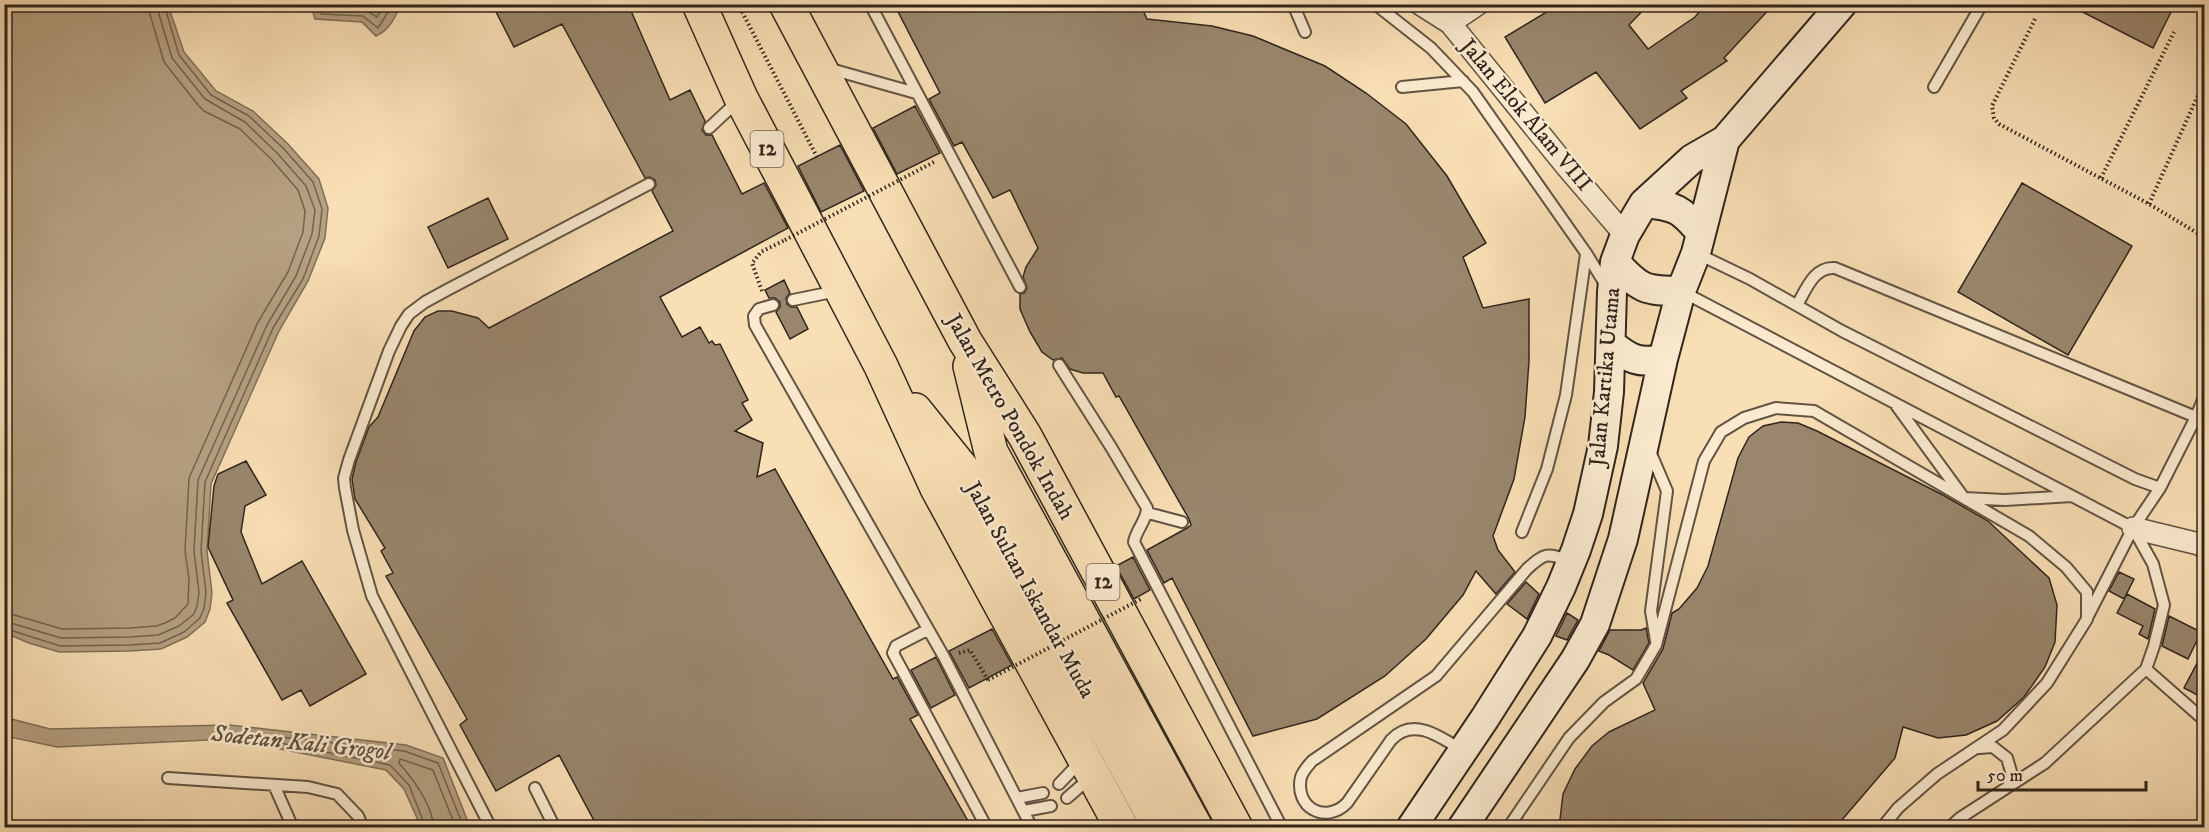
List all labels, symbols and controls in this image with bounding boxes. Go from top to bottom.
street label: Jalan Elok Alam VIII [1453,32,1598,197]
road number: 12 [750,131,783,167]
street label: Jalan Kartika Utama [1584,286,1626,470]
street label: Jalan Metro Pondok Indah [939,307,1080,525]
street label: Jalan Sultan Iskandar Muda [958,475,1101,703]
road number: 12 [1086,564,1120,600]
water label: Sodetan Kali Grogol [209,719,395,768]
scale bar [1978,754,2146,792]
text: 50 m [1987,765,2023,787]

